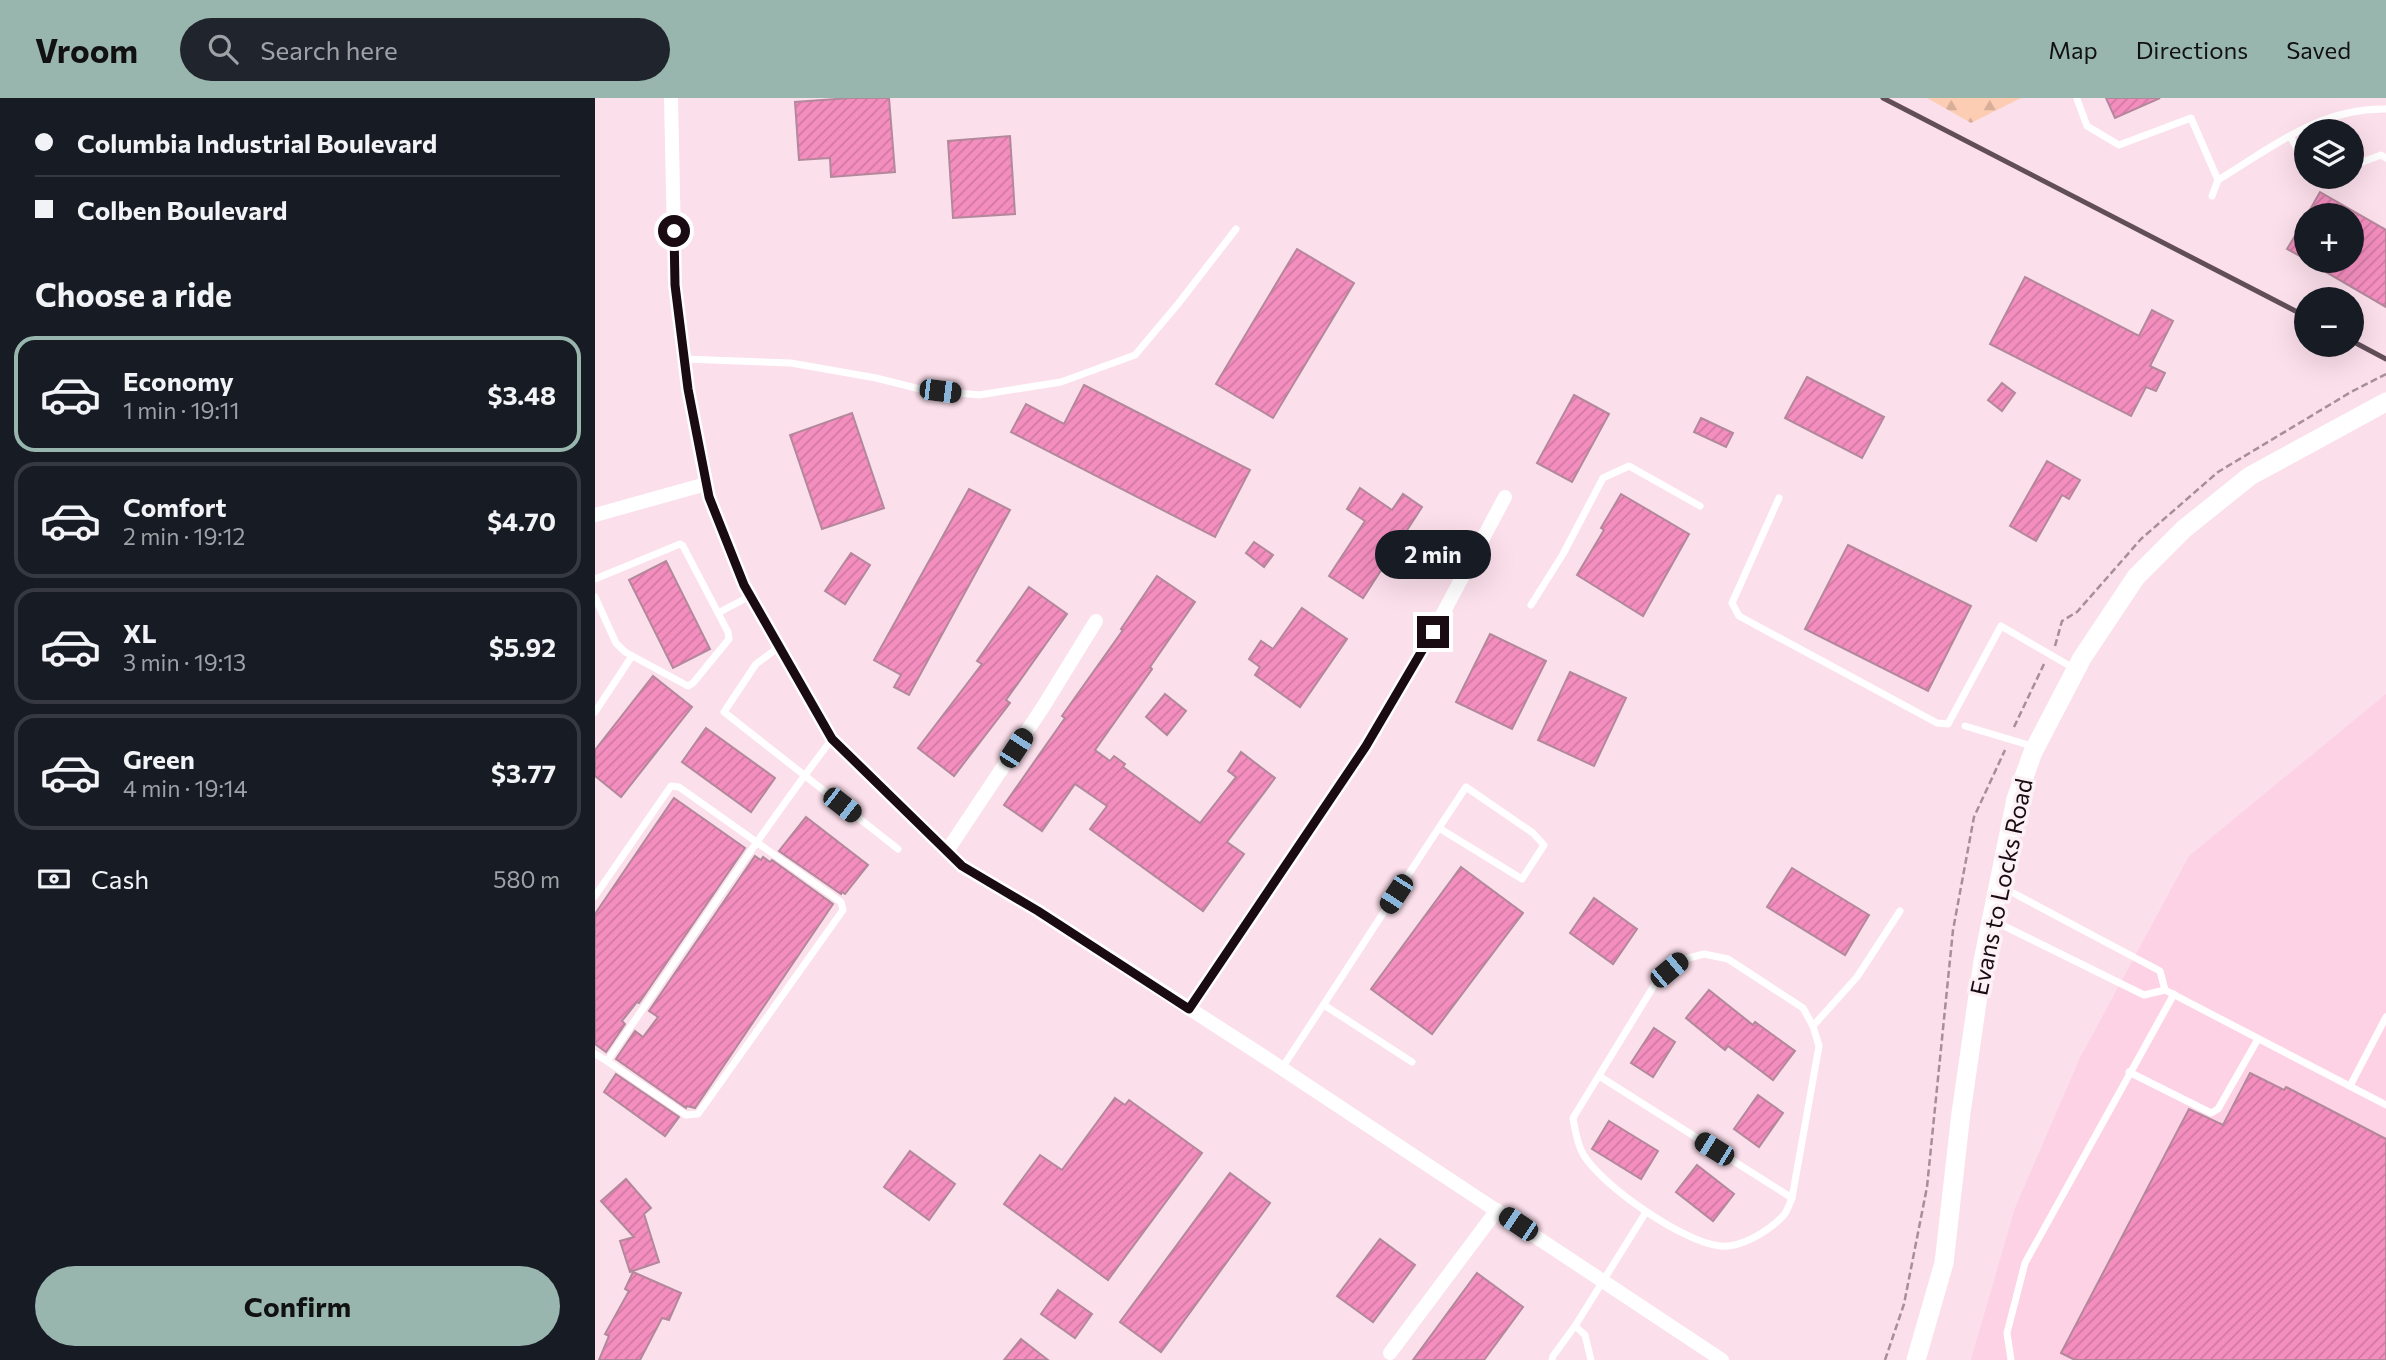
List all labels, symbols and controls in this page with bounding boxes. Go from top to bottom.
search box [180,18,670,81]
text: Vroom [35,29,138,70]
icon: search [204,30,242,68]
text: Search here [260,34,398,65]
text: Map [2048,35,2098,64]
text: Directions [2136,35,2248,64]
text: Saved [2286,35,2351,64]
map controls [2294,119,2364,357]
button: layers [2294,119,2364,189]
text: Columbia Industrial Boulevard [77,127,437,158]
text: Colben Boulevard [77,194,288,225]
button: + [2294,203,2364,273]
route start [658,215,690,247]
text: Choose a ride [35,274,232,314]
button: − [2294,287,2364,357]
icon: car [39,363,102,426]
text: Economy [123,365,234,396]
car [918,378,963,404]
text: $3.48 [488,379,556,410]
text: 1 min · 19:11 [123,396,240,424]
icon: car [39,489,102,552]
text: Comfort [123,491,226,522]
text: $4.70 [487,505,556,536]
text: 2 min · 19:12 [123,522,245,550]
callout: 2 min [1375,531,1491,580]
text: 2 min [1404,540,1462,568]
icon: car [39,615,102,678]
route end [1417,616,1449,648]
text: XL [123,617,157,648]
text: $5.92 [489,631,556,662]
text: 3 min · 19:13 [123,648,246,676]
car [996,725,1037,771]
icon: car [39,741,102,804]
text: Green [123,743,195,774]
text: $3.77 [491,757,556,788]
text: 4 min · 19:14 [123,774,247,802]
street label: Evans to Locks Road [1963,776,2038,998]
car [819,784,866,826]
icon: cash [35,860,73,898]
text: Cash [91,863,149,894]
text: 580 m [493,865,560,893]
car [1376,871,1417,917]
car [1647,948,1692,992]
car [1691,1129,1738,1169]
car [1495,1204,1542,1244]
button: Confirm [35,1266,560,1346]

